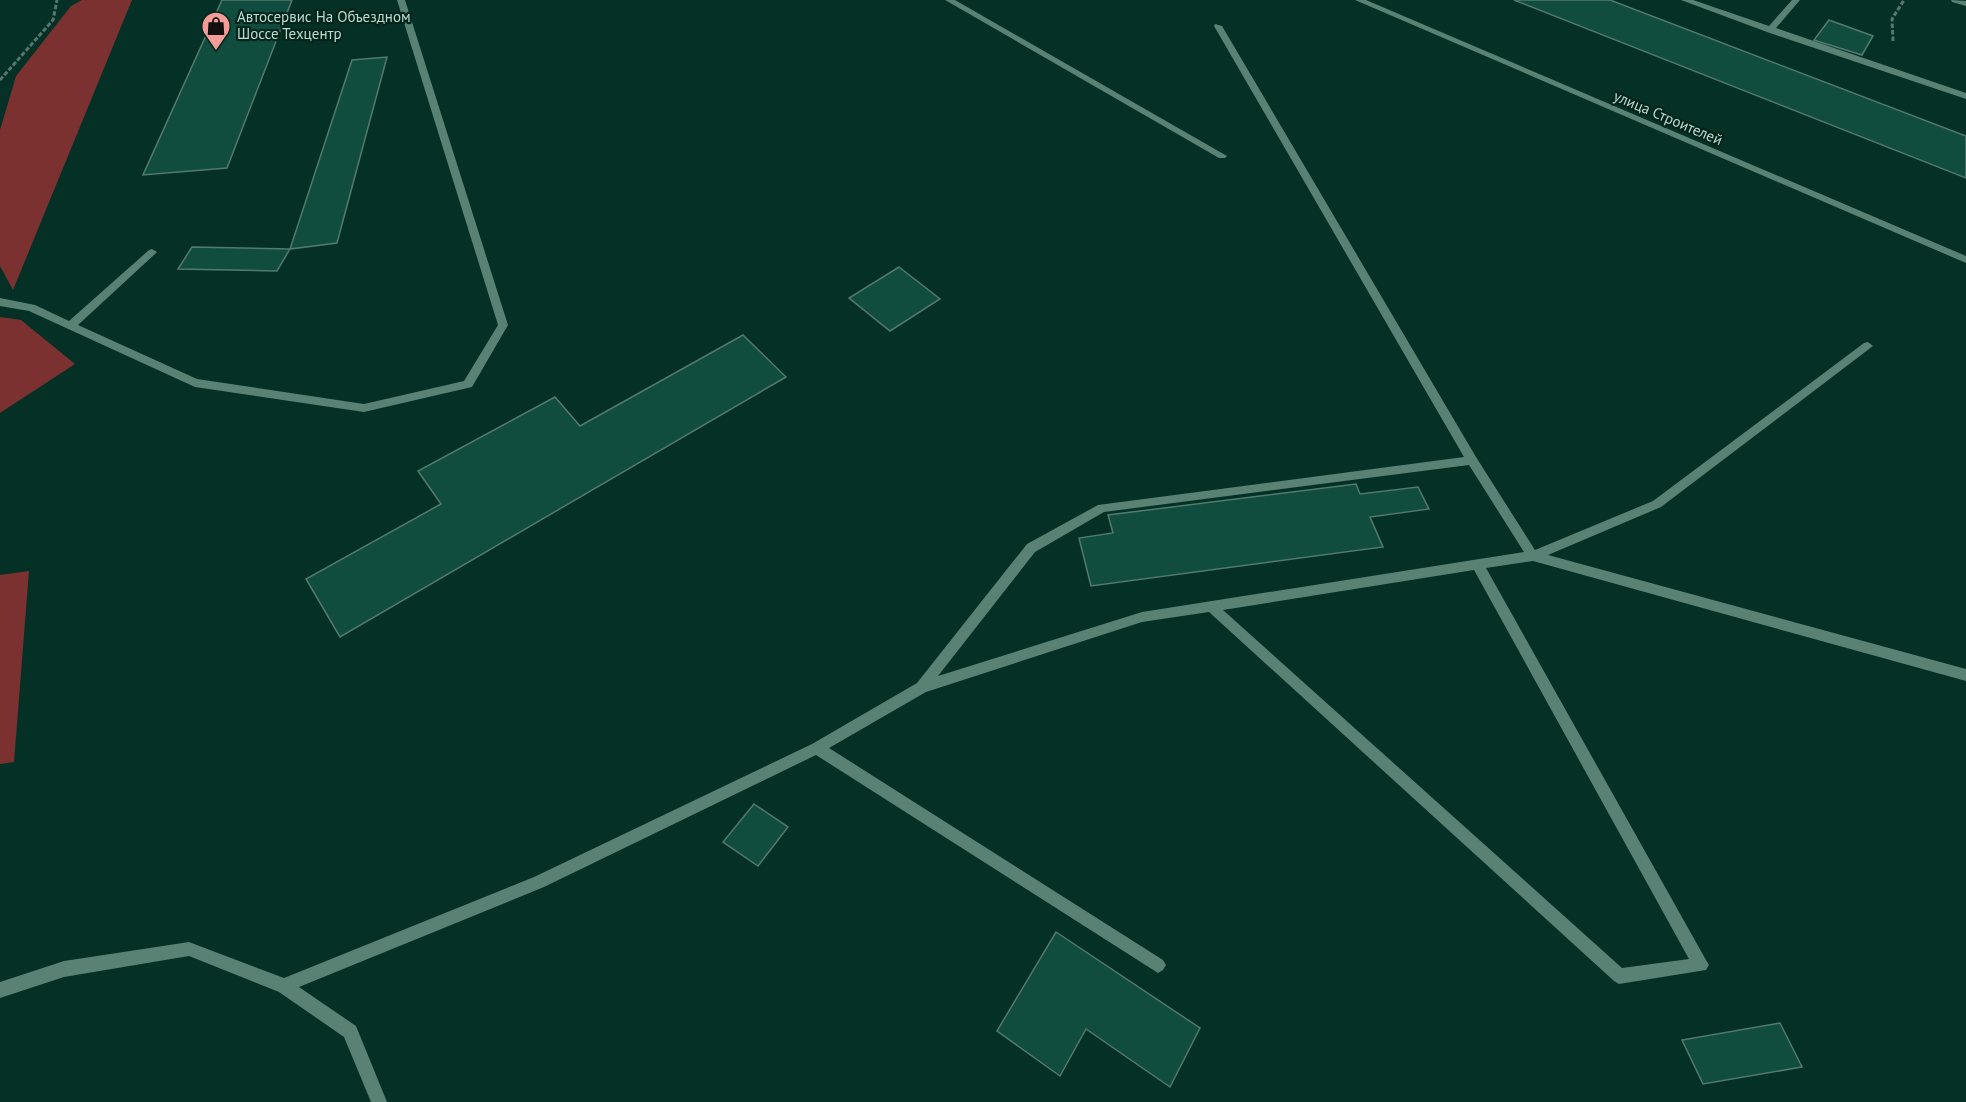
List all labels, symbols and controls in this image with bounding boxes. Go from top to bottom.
place label: Автосервис На Объездном Шоссе Техцентр [237,7,411,43]
shop icon: Автосервис На Объездном Шоссе Техцентр [200,10,232,52]
street label: улица Строителей [1611,86,1726,149]

